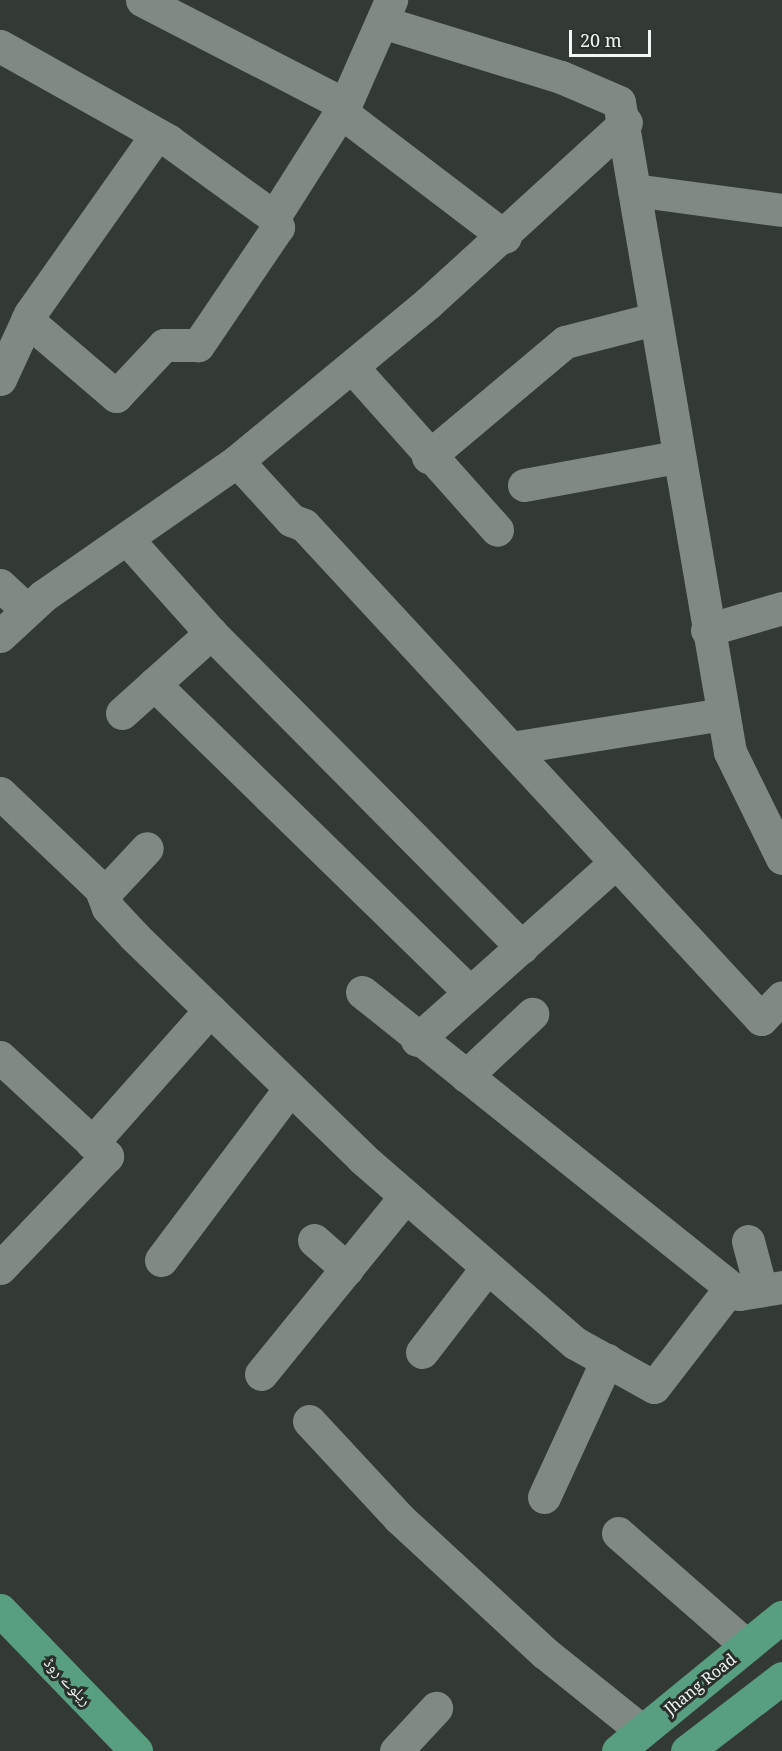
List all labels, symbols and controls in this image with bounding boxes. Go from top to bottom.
scale bar [572,18,654,56]
text: 20 m [580,28,622,52]
street label: Jhang Road [660,1649,740,1719]
street label: ریلوے روڈ [40,1653,96,1709]

